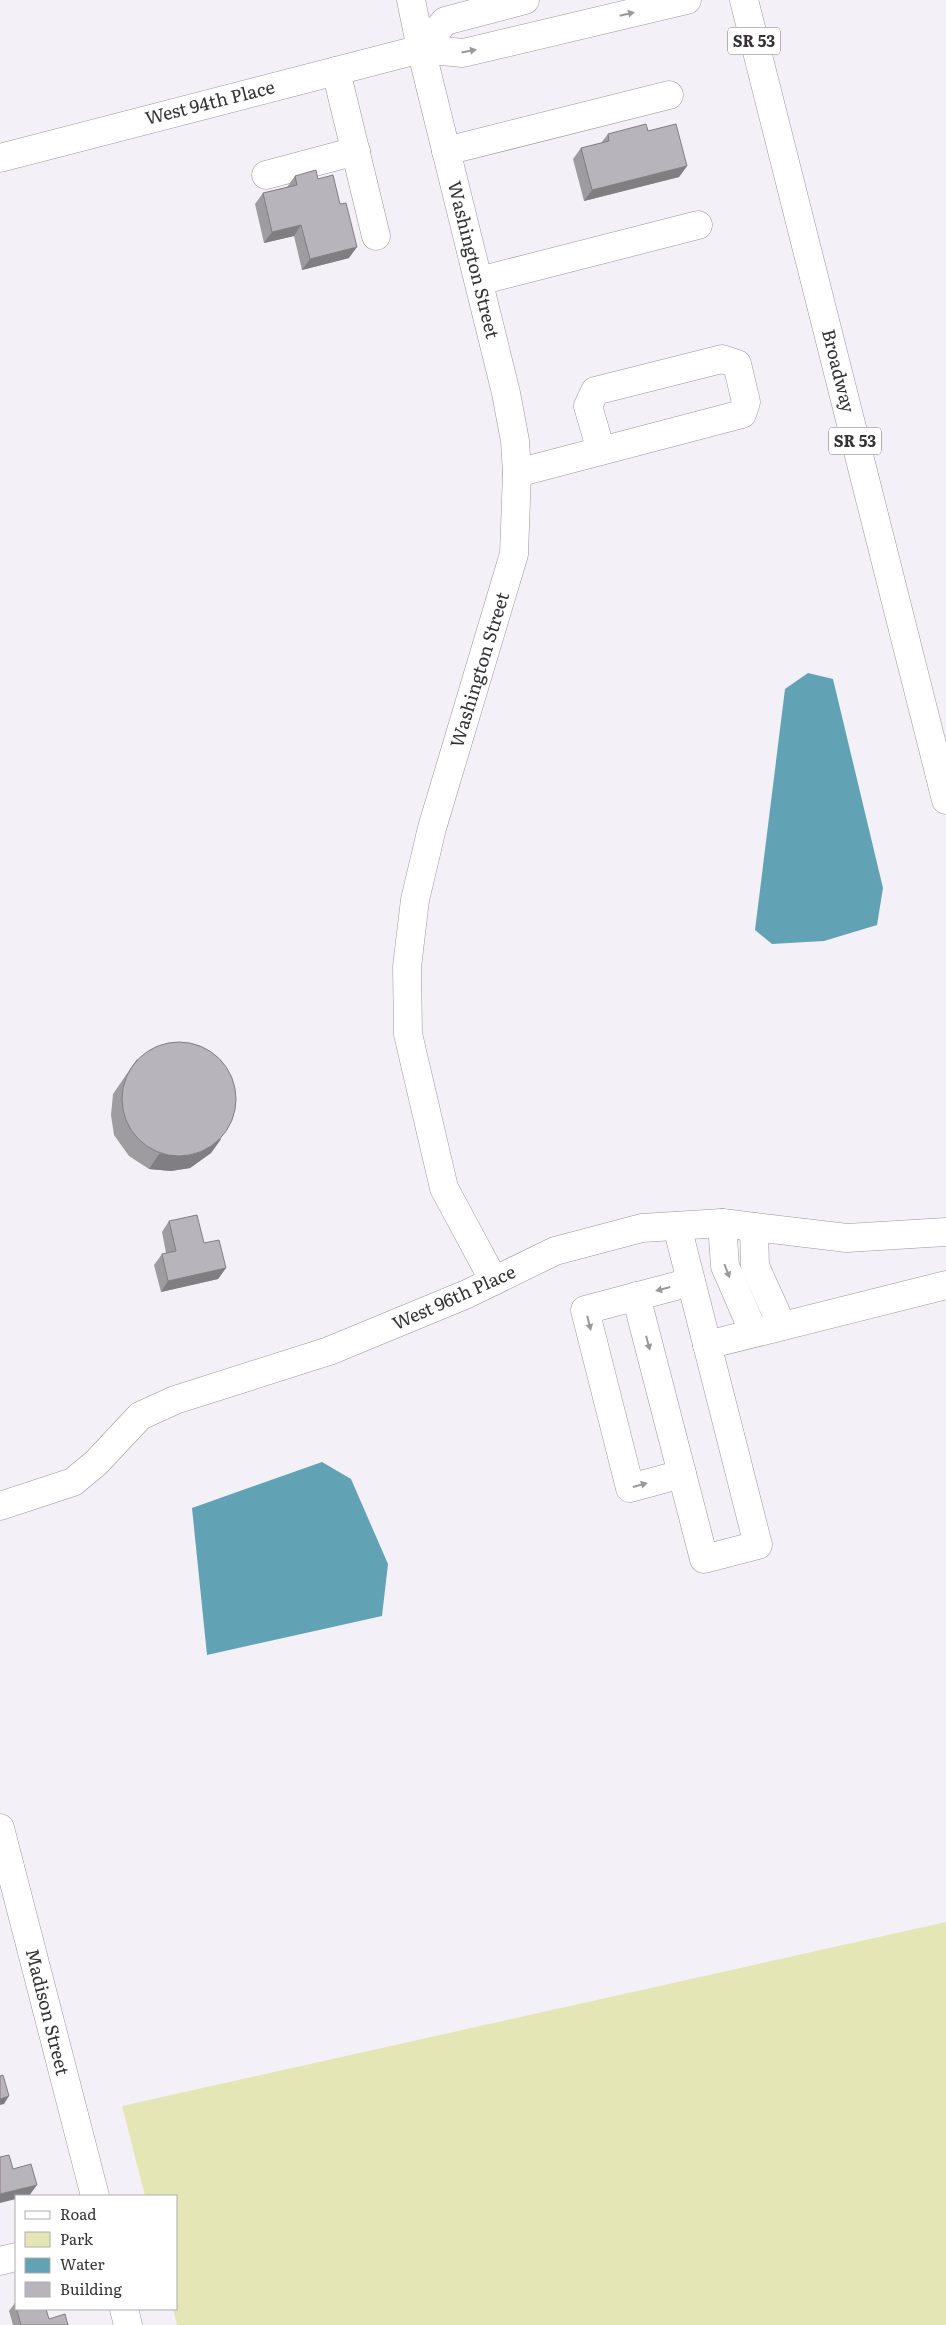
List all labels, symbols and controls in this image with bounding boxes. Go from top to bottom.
one-way arrow [620,10,635,18]
road number: SR 53 [728,27,780,54]
one-way arrow [462,47,478,55]
street label: West 94th Place [142,72,277,131]
street label: Washington Street [442,178,507,342]
street label: Broadway [816,326,863,416]
road number: SR 53 [829,428,881,454]
street label: Washington Street [442,588,515,751]
street label: West 96th Place [387,1257,519,1336]
one-way arrow [723,1264,731,1279]
one-way arrow [656,1285,671,1293]
one-way arrow [585,1316,593,1331]
one-way arrow [644,1336,652,1351]
one-way arrow [633,1481,648,1489]
street label: Madison Street [20,1945,77,2079]
legend [15,2195,178,2310]
text: Road [60,2202,96,2225]
text: Park [60,2227,94,2250]
text: Water [60,2252,105,2275]
text: Building [60,2277,122,2300]

